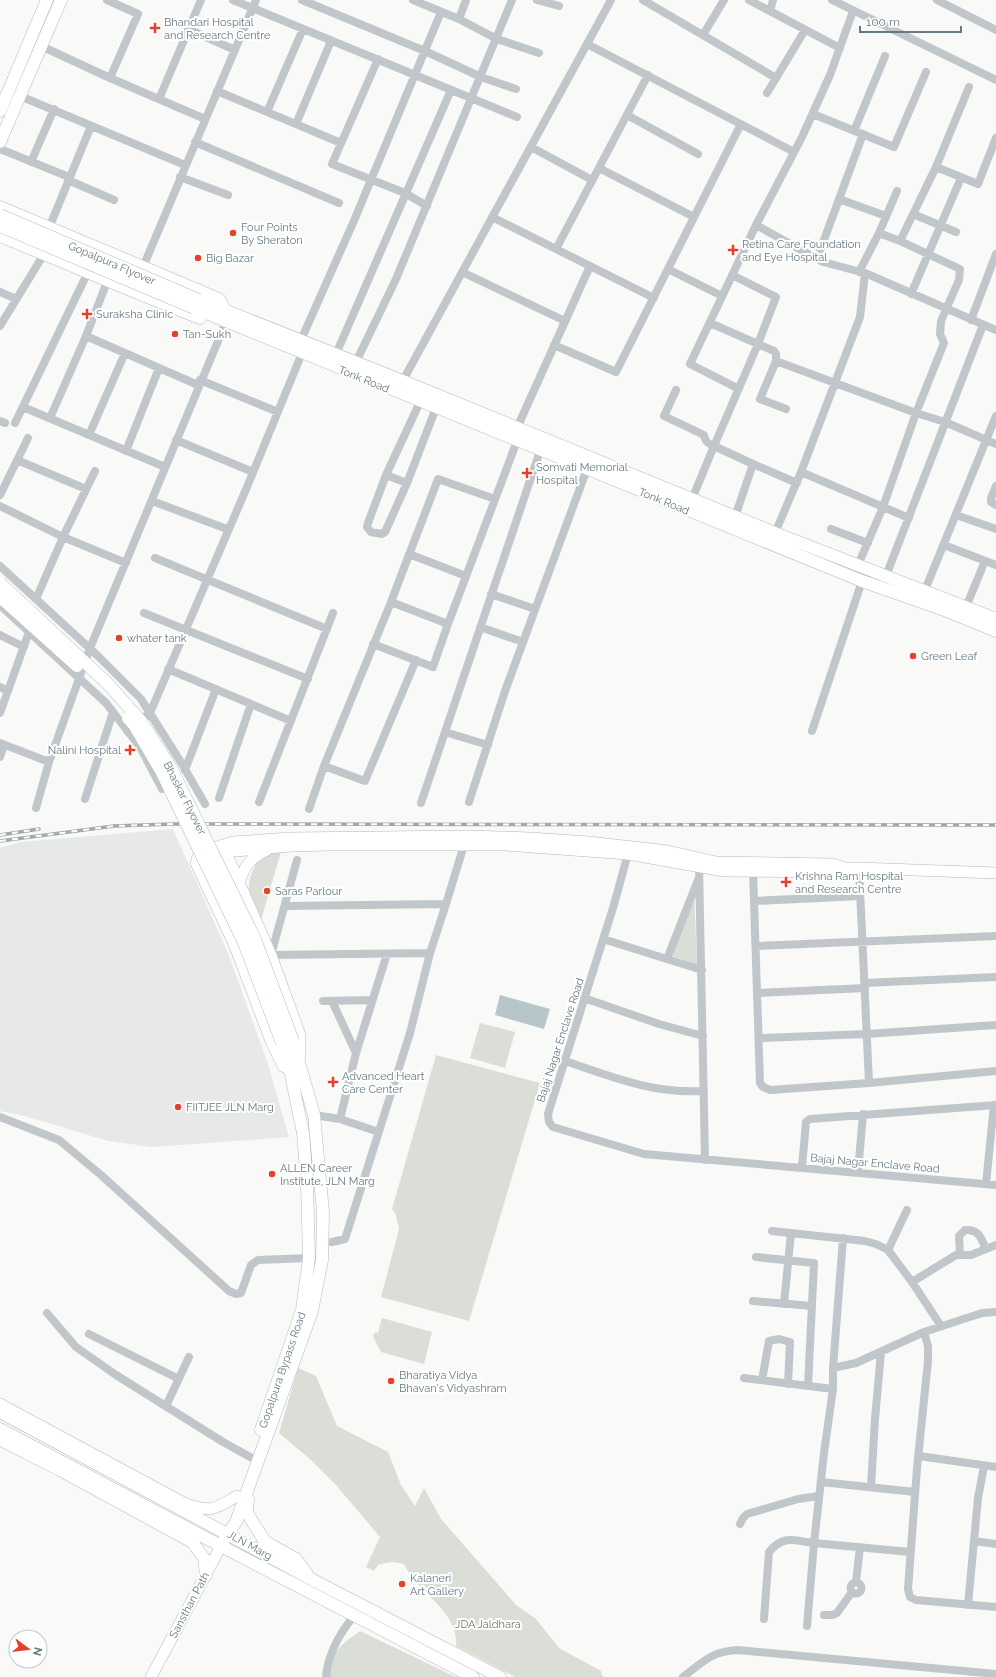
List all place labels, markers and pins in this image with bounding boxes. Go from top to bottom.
place label: Bhandari Hospital and Research Centre [164,16,271,42]
marker: Bhandari Hospital and Research Centre [149,22,161,34]
place label: Four Points By Sheraton [241,221,303,247]
marker: Four Points By Sheraton [228,228,238,238]
place label: Retina Care Foundation and Eye Hospital [742,238,861,264]
marker: Retina Care Foundation and Eye Hospital [727,244,739,256]
place label: Big Bazar [206,252,254,265]
marker: Big Bazar [193,253,203,263]
marker: Suraksha Clinic [81,308,93,320]
place label: Suraksha Clinic [96,308,173,321]
place label: Tan-Sukh [183,328,231,341]
marker: Tan-Sukh [170,329,180,339]
place label: Somvati Memorial Hospital [536,461,628,487]
marker: Somvati Memorial Hospital [521,467,533,479]
place label: whater tank [127,632,187,645]
marker: whater tank [114,633,124,643]
place label: Green Leaf [921,650,977,663]
marker: Green Leaf [908,651,918,661]
place label: Nalini Hospital [48,744,121,757]
marker: Nalini Hospital [124,744,136,756]
place label: Krishna Ram Hospital and Research Centre [795,870,903,896]
marker: Krishna Ram Hospital and Research Centre [780,876,792,888]
place label: Saras Parlour [275,885,342,898]
marker: Saras Parlour [262,886,272,896]
place label: Advanced Heart Care Center [342,1070,425,1096]
marker: Advanced Heart Care Center [327,1076,339,1088]
place label: FIITJEE JLN Marg [186,1101,274,1114]
marker: FIITJEE JLN Marg [173,1102,183,1112]
place label: ALLEN Career Institute, JLN Marg [280,1162,375,1188]
marker: ALLEN Career Institute, JLN Marg [267,1169,277,1179]
place label: Bharatiya Vidya Bhavan's Vidyashram [399,1369,507,1395]
marker: Bharatiya Vidya Bhavan's Vidyashram [386,1376,396,1386]
place label: Kalaneri Art Gallery [410,1572,464,1598]
marker: Kalaneri Art Gallery [397,1579,407,1589]

